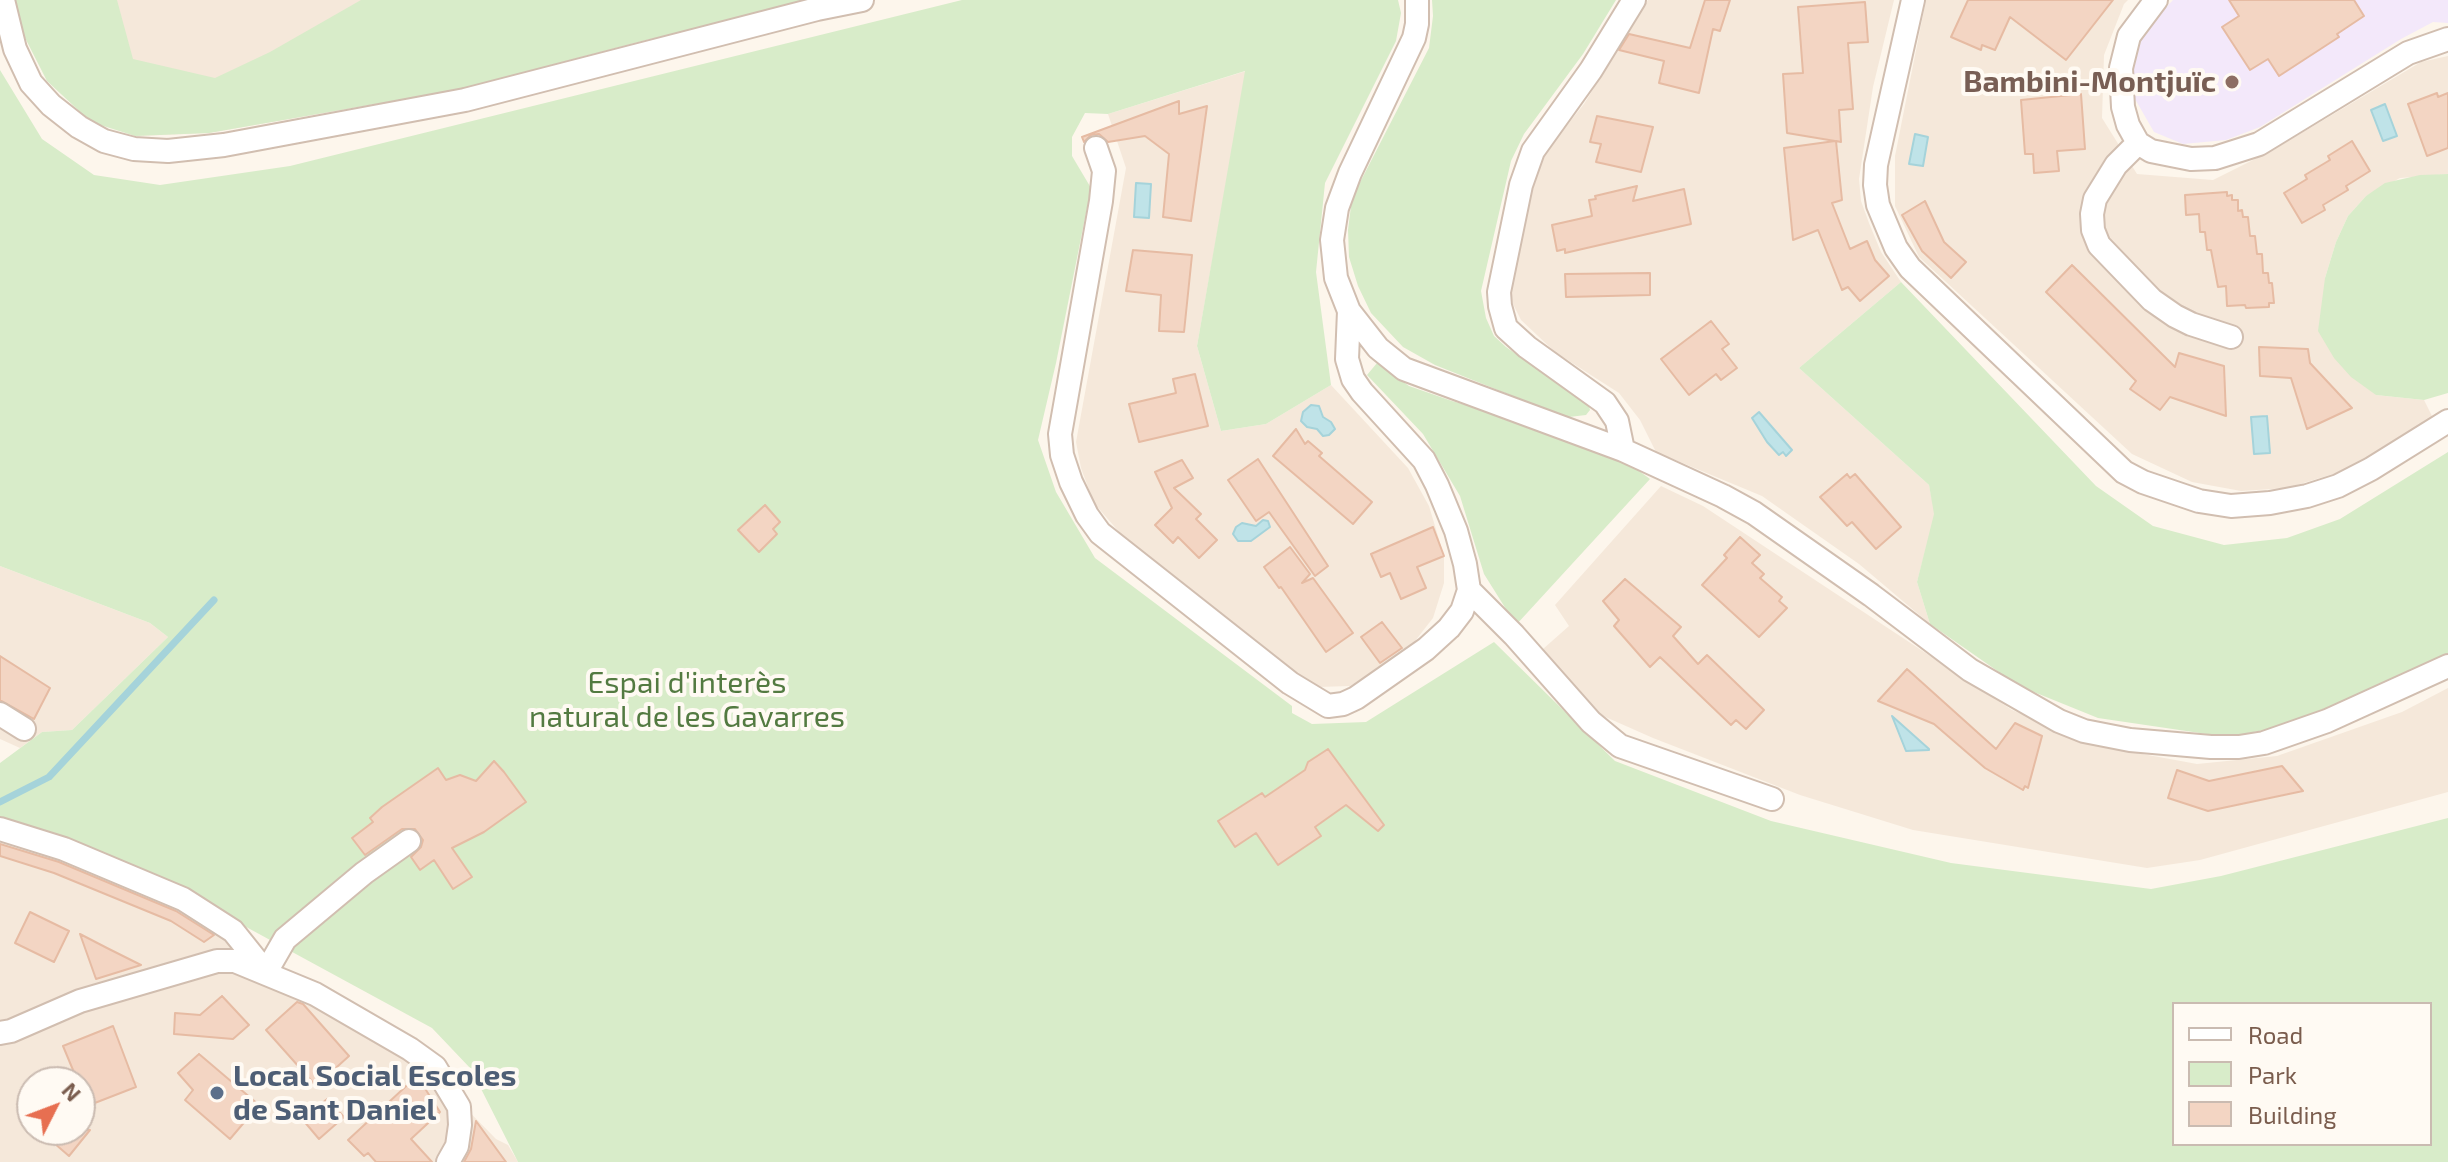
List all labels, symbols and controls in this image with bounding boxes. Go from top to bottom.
place label: Bambini-Montjuïc [1963,64,2216,100]
marker: Bambini-Montjuïc [2223,73,2241,91]
park label: Espai d'interès natural de les Gavarres [529,665,845,736]
legend [2172,1002,2432,1146]
text: Road [2248,1020,2303,1049]
place label: Local Social Escoles de Sant Daniel [233,1058,516,1128]
text: Park [2248,1060,2297,1089]
north arrow [16,1066,96,1146]
text: N [57,1077,87,1106]
marker: Local Social Escoles de Sant Daniel [208,1084,226,1102]
text: Building [2248,1100,2337,1129]

